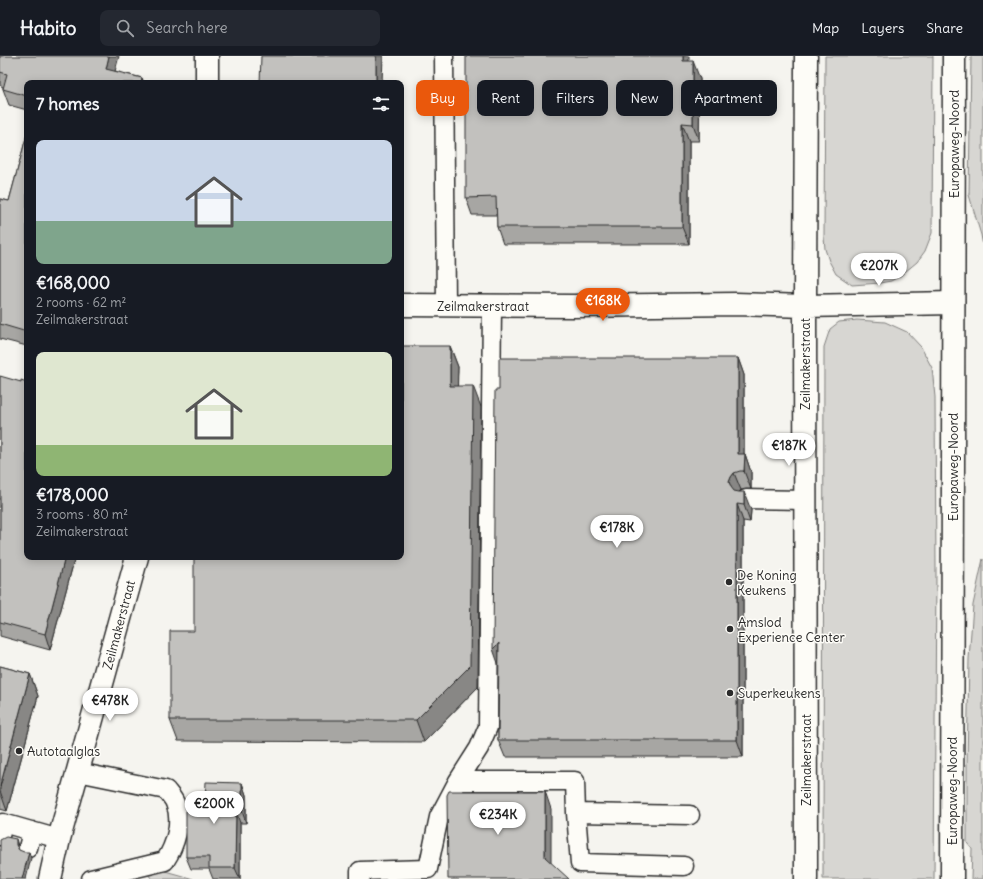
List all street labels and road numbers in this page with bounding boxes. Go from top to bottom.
street label: Europaweg-Noord [946,89,963,198]
street label: Zeilmakerstraat [437,298,530,315]
street label: Zeilmakerstraat [797,317,814,410]
street label: Europaweg-Noord [945,412,962,521]
street label: Zeilmakerstraat [99,578,139,672]
street label: Zeilmakerstraat [798,713,815,806]
street label: Europaweg-Noord [944,736,961,845]

